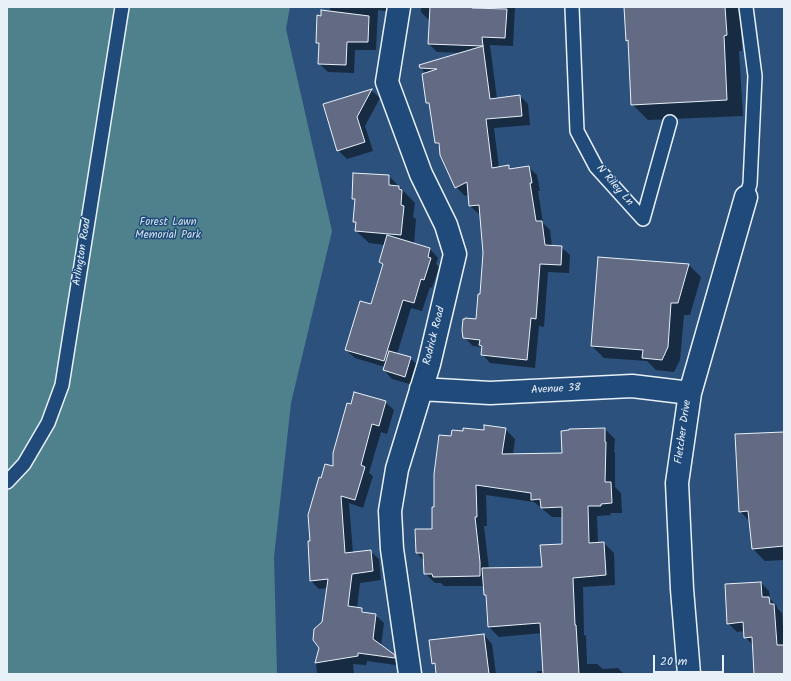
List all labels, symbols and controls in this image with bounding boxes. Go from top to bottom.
street label: N Riley Ln [593,163,635,209]
park label: Forest Lawn Memorial Park [135,216,201,242]
street label: Arlington Road [71,217,95,287]
street label: Rodrick Road [421,305,449,367]
street label: Avenue 38 [531,382,581,398]
street label: Fletcher Drive [673,399,695,465]
scale bar [655,647,726,673]
text: 20 m [660,652,687,671]

